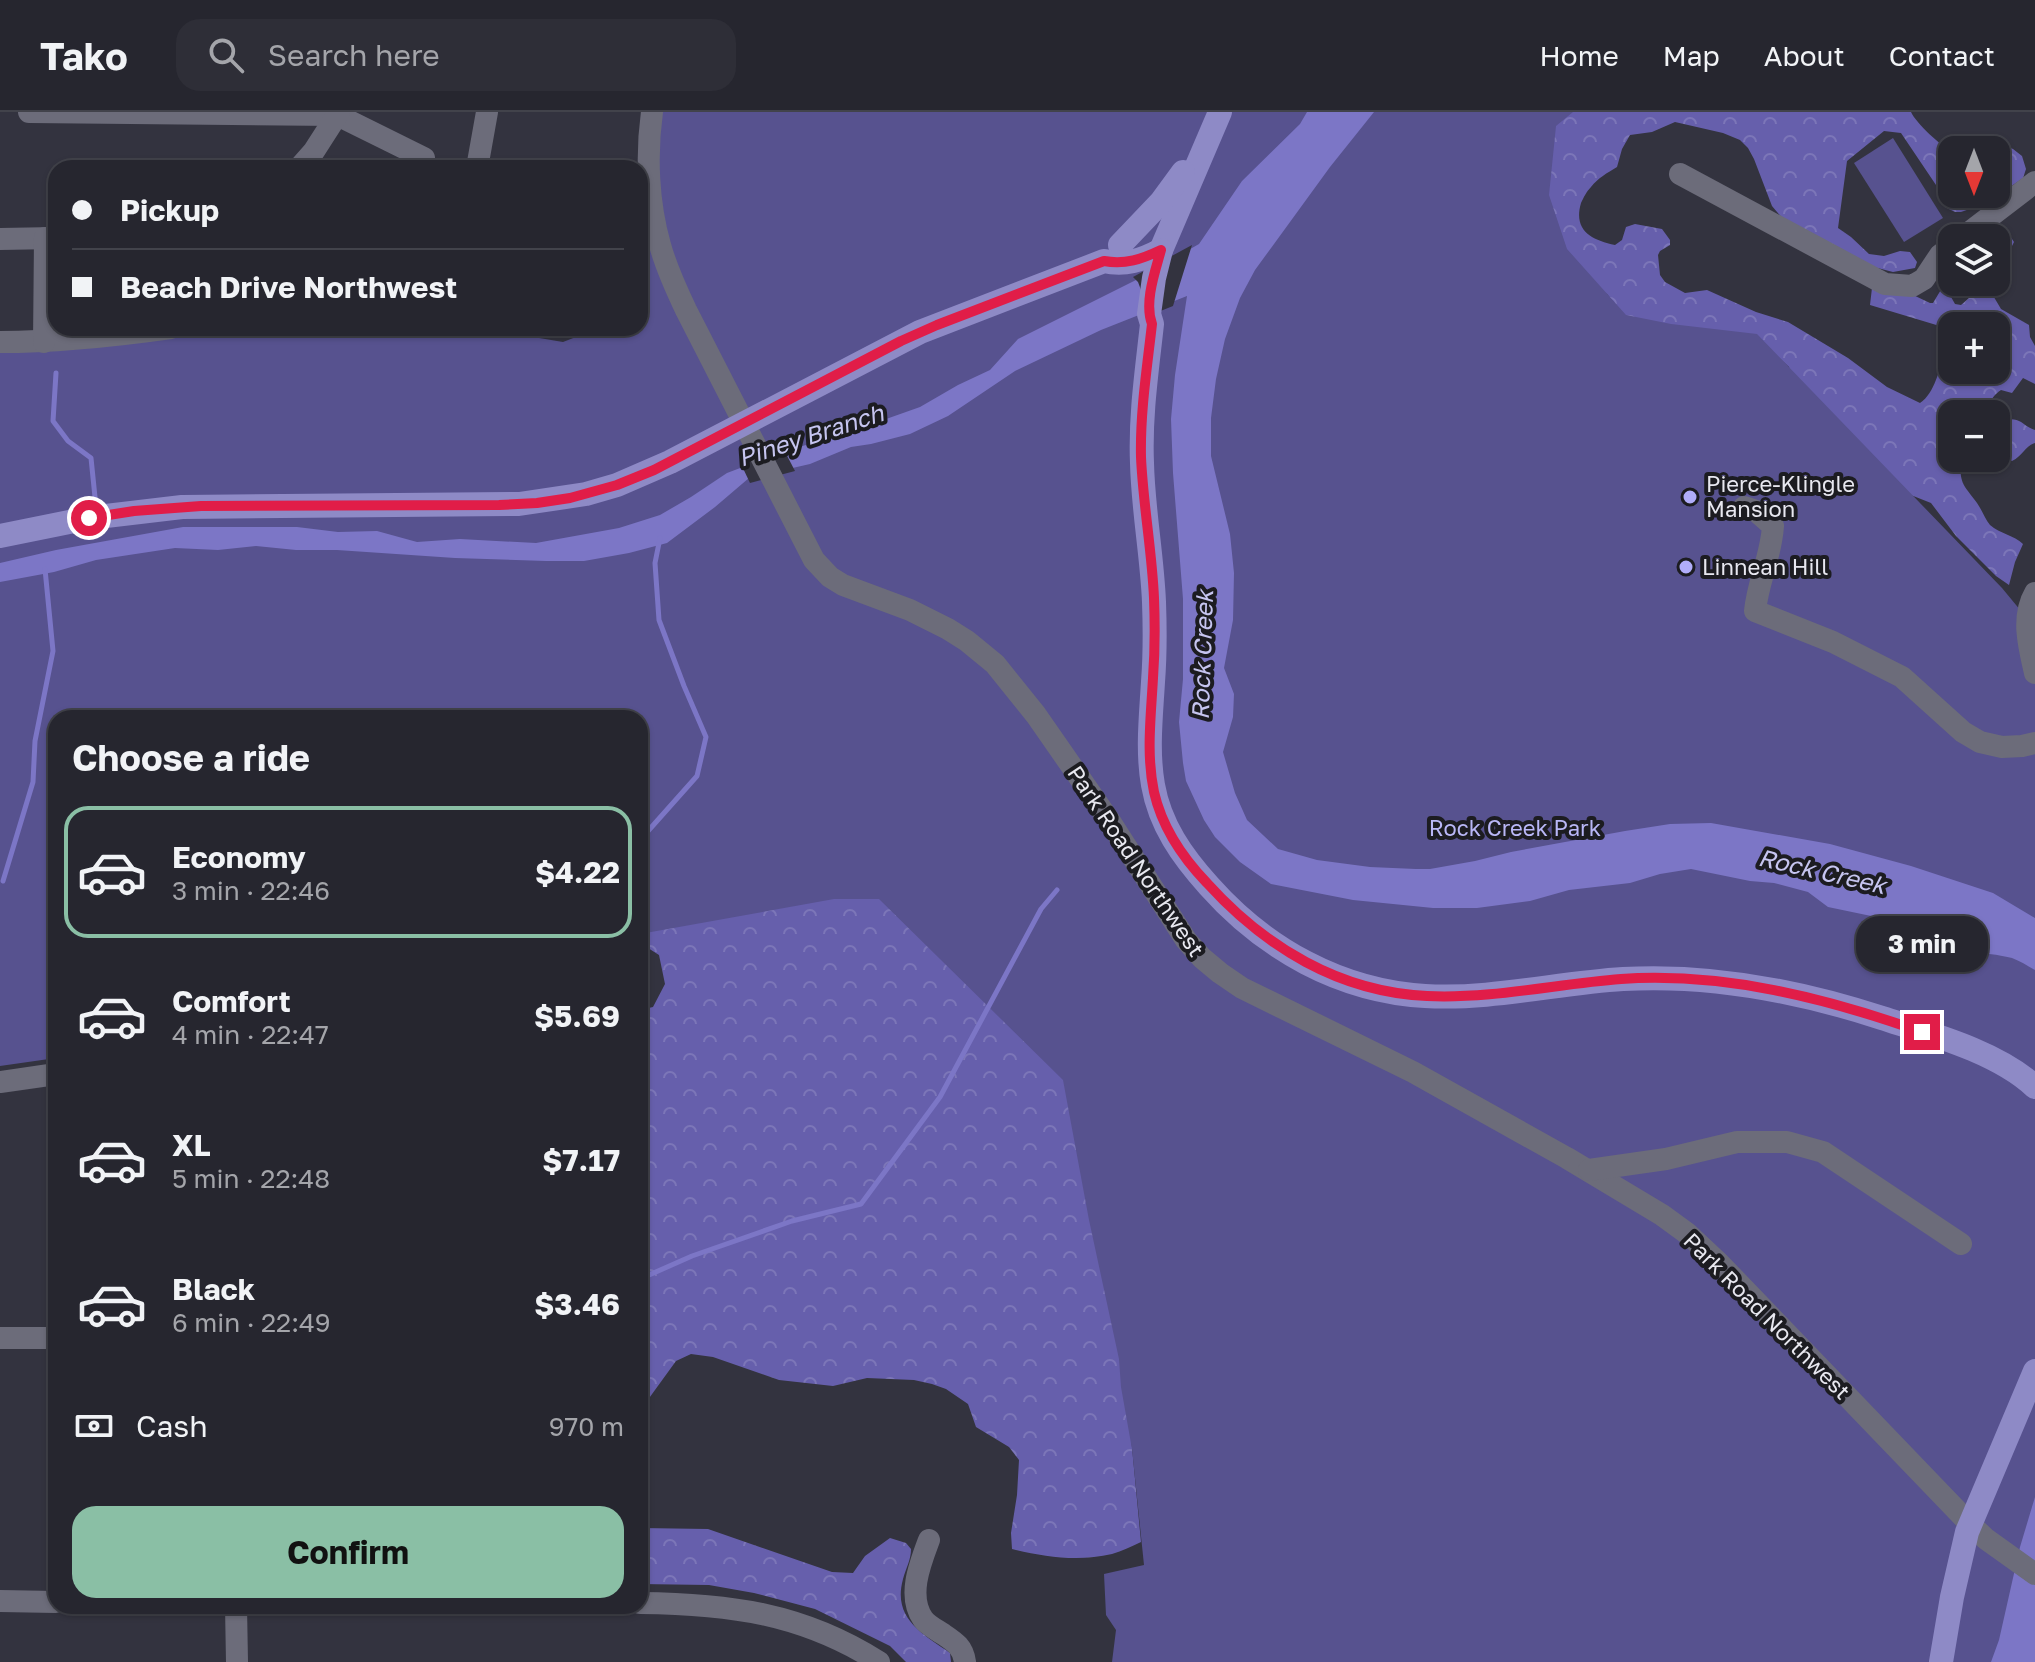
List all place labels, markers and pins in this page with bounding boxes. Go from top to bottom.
place label: Pierce-Klingle Mansion [1706,470,1855,522]
marker: Pierce-Klingle Mansion [1681,488,1699,506]
place label: Linnean Hill [1702,553,1828,580]
marker: Linnean Hill [1677,558,1695,576]

